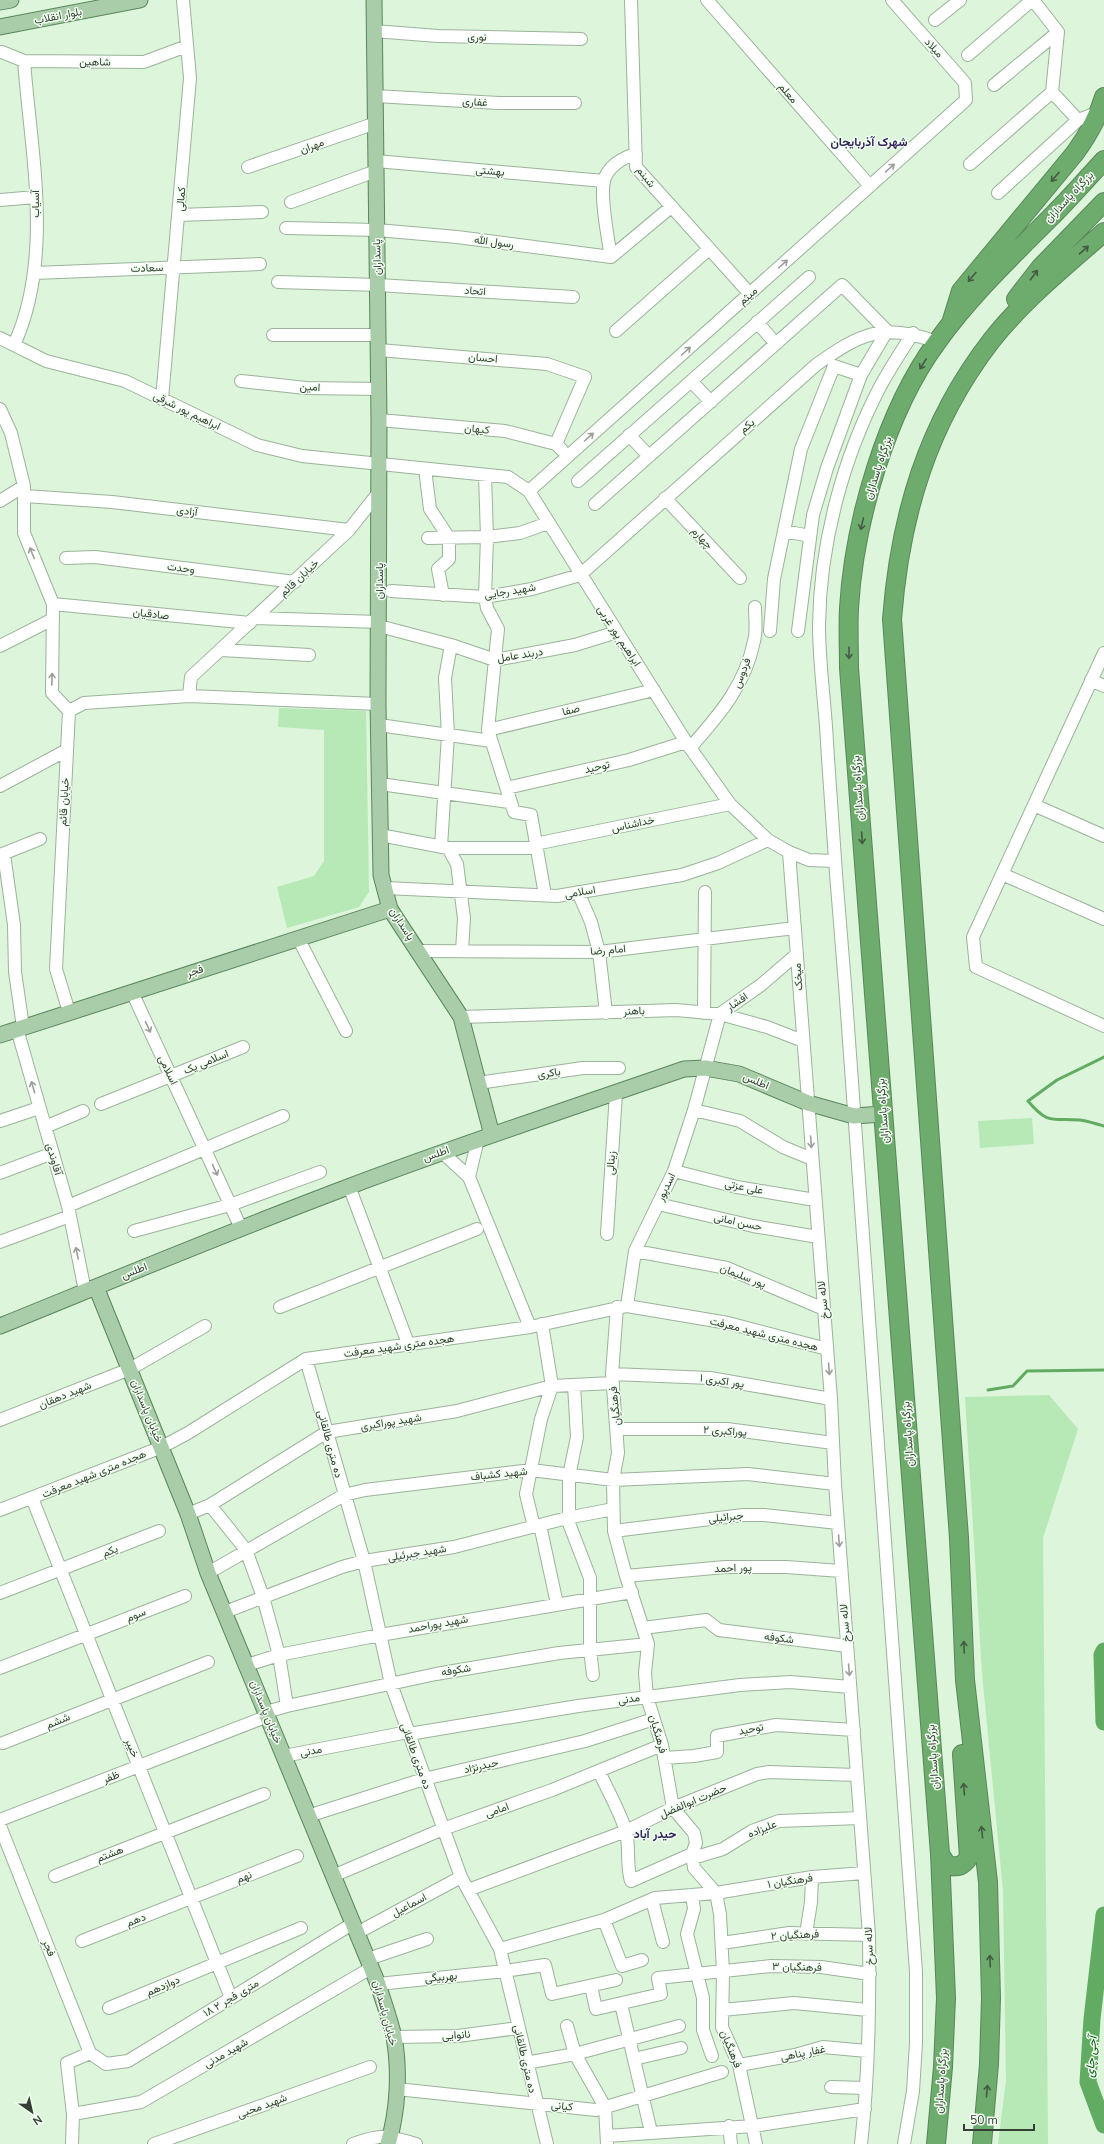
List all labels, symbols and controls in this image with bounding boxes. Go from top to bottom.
street label: بلوار انقلاب [33,4,83,28]
street label: نوری [467,29,487,45]
street label: میلاد [921,35,947,61]
street label: شاهین [79,54,111,70]
street label: معلم [775,80,801,107]
street label: غفاری [462,94,488,110]
district label: شهرک آذربایجان [831,134,908,150]
street label: مهران [298,135,326,157]
street label: بهشتی [475,162,505,180]
street label: شبنم [633,163,659,191]
one-way arrow [885,163,896,172]
street label: بزرگراه پاسداران [1041,168,1097,226]
one-way arrow [1050,172,1059,182]
street label: کمالی [172,186,190,212]
street label: آسیاب [28,189,43,218]
street label: رسول الله [473,232,515,252]
street label: پاسداران [369,239,385,275]
one-way arrow [1079,245,1089,255]
one-way arrow [778,259,788,269]
street label: سعادت [130,260,164,276]
one-way arrow [1030,270,1038,281]
one-way arrow [968,272,977,283]
street label: اتحاد [464,283,486,299]
street label: میثم [735,283,761,309]
one-way arrow [681,346,692,355]
street label: احسان [468,349,498,367]
one-way arrow [919,358,927,369]
street label: امین [299,379,321,395]
street label: ابراهیم پور شرقی [151,388,223,434]
street label: یکم [736,415,758,437]
street label: کیهان [464,420,490,438]
one-way arrow [584,433,595,442]
street label: بزرگراه پاسداران [861,435,895,501]
street label: آزادی [176,502,200,520]
one-way arrow [858,517,865,530]
street label: چهارم [688,524,716,552]
one-way arrow [28,547,36,559]
street label: خیابان قائم [276,556,322,600]
street label: وحدت [166,559,196,577]
street label: پاسداران [372,563,387,599]
street label: شهید رجایی [483,579,537,602]
street label: ابراهیم پور غربی [594,603,644,669]
street label: صادقیان [132,605,170,623]
street label: دربند عامل [496,644,544,666]
one-way arrow [845,646,853,659]
street label: فردوس [729,656,755,690]
one-way arrow [49,673,56,686]
street label: صفا [561,701,581,719]
street label: بزرگراه پاسداران [848,755,868,821]
street label: توحید [583,757,612,777]
street label: خیابان قائم [55,777,73,827]
street label: خداشناس [610,812,656,836]
one-way arrow [859,831,866,844]
street label: اسلامی [563,882,597,902]
street label: پاسداران [386,905,418,943]
street label: امام رضا [590,941,626,959]
street label: فجر [184,961,205,981]
street label: میخک [790,963,806,991]
street label: افشار [722,989,751,1015]
street label: باهنر [622,1003,645,1019]
one-way arrow [145,1021,152,1033]
street label: اسلامی یک [181,1046,231,1078]
street label: اسلامی [155,1053,181,1087]
street label: باکری [537,1064,561,1082]
street label: اطلس [741,1069,771,1093]
street label: بزرگراه پاسداران [873,1078,893,1144]
one-way arrow [29,1081,36,1094]
one-way arrow [807,1135,814,1148]
street label: آقاوندی [42,1141,66,1178]
street label: اطلس [421,1142,451,1166]
street label: زینالی [603,1150,619,1176]
one-way arrow [211,1164,219,1176]
street label: اسدپور [652,1170,679,1205]
street label: علی عزتی [723,1176,765,1198]
street label: حسن امانی [712,1210,764,1234]
one-way arrow [73,1247,81,1260]
street label: اطلس [119,1259,149,1283]
street label: پور سلیمان [718,1260,768,1292]
street label: لاله سرخ [814,1280,832,1320]
street label: هجده متری شهید معرفت [708,1313,820,1355]
street label: هجده متری شهید معرفت [343,1331,456,1361]
one-way arrow [825,1362,832,1375]
street label: پور اکبری ۱ [699,1370,745,1392]
street label: خیابان پاسداران [127,1377,167,1445]
street label: شهید دهقان [36,1378,94,1412]
street label: فرهنگیان [605,1385,625,1427]
street label: بزرگراه پاسداران [898,1401,918,1467]
street label: ده متری طالقانی [314,1408,346,1480]
street label: شهید پوراکبری [359,1410,423,1434]
street label: پوراکبری ۲ [703,1422,747,1440]
street label: هجده متری شهید معرفت [40,1446,149,1502]
street label: شهید کشباف [470,1464,529,1484]
street label: جبرائیلی [708,1508,744,1526]
one-way arrow [836,1534,843,1547]
street label: یکم [100,1541,120,1561]
street label: شهید جبرئیلی [386,1541,448,1565]
street label: پور احمد [714,1560,752,1576]
street label: لاله سرخ [836,1603,854,1643]
street label: سوم [124,1604,148,1626]
street label: شهید پوراحمد [407,1611,470,1637]
street label: شکوفه [763,1629,795,1647]
one-way arrow [960,1641,968,1654]
street label: شکوفه [440,1660,472,1680]
one-way arrow [845,1663,852,1676]
street label: خیابان پاسداران [246,1678,286,1746]
street label: مدنی [617,1690,641,1708]
street label: ششم [44,1709,73,1733]
street label: فرهنگیان [645,1713,671,1755]
street label: توحید [737,1719,766,1739]
street label: ده متری طالقانی [397,1721,435,1791]
street label: بزرگراه پاسداران [923,1724,943,1790]
street label: خیبر [121,1735,143,1760]
street label: مدنی [299,1742,323,1760]
street label: حیدرنژاد [462,1755,500,1777]
street label: ظفر [99,1767,122,1787]
street label: حضرت ابوالفضل [657,1780,729,1822]
one-way arrow [961,1783,968,1796]
street label: امامی [483,1799,511,1821]
street label: علیزاده [745,1816,779,1842]
district label: حیدر آباد [634,1826,676,1842]
one-way arrow [978,1826,986,1839]
street label: هشتم [94,1842,126,1866]
street label: نهم [234,1867,254,1887]
street label: فرهنگیان ۱ [766,1870,814,1892]
street label: اسماعیل [389,1889,429,1921]
street label: دهم [124,1909,148,1931]
street label: فرهنگیان ۲ [770,1926,820,1944]
street label: لاله سرخ [861,1927,877,1965]
street label: فجر [39,1936,59,1959]
one-way arrow [986,1955,994,1968]
street label: فرهنگیان ۳ [772,1959,822,1975]
street label: بهربیگی [424,1968,458,1986]
street label: دوازدهم [144,1972,182,2000]
street label: ۱۸ متری فجر ۲ [200,1975,262,2021]
street label: خیابان پاسداران [369,1979,401,2047]
street label: ده متری طالقانی [510,2023,540,2095]
street label: نانوایی [441,2027,471,2043]
street label: فرهنگیان [717,2028,745,2070]
water label: آجی چای [1081,2033,1101,2078]
street label: شهید مدنی [201,2034,251,2072]
street label: غفار پناهی [779,2041,827,2065]
street label: بزرگراه پاسداران [931,2048,951,2114]
one-way arrow [983,2085,990,2098]
street label: شهید محبی [235,2090,289,2122]
north arrow [12,2092,52,2132]
street label: کیانی [550,2097,574,2115]
scale bar [964,2106,1034,2132]
text: N [30,2111,45,2128]
text: 50 m [970,2112,998,2128]

